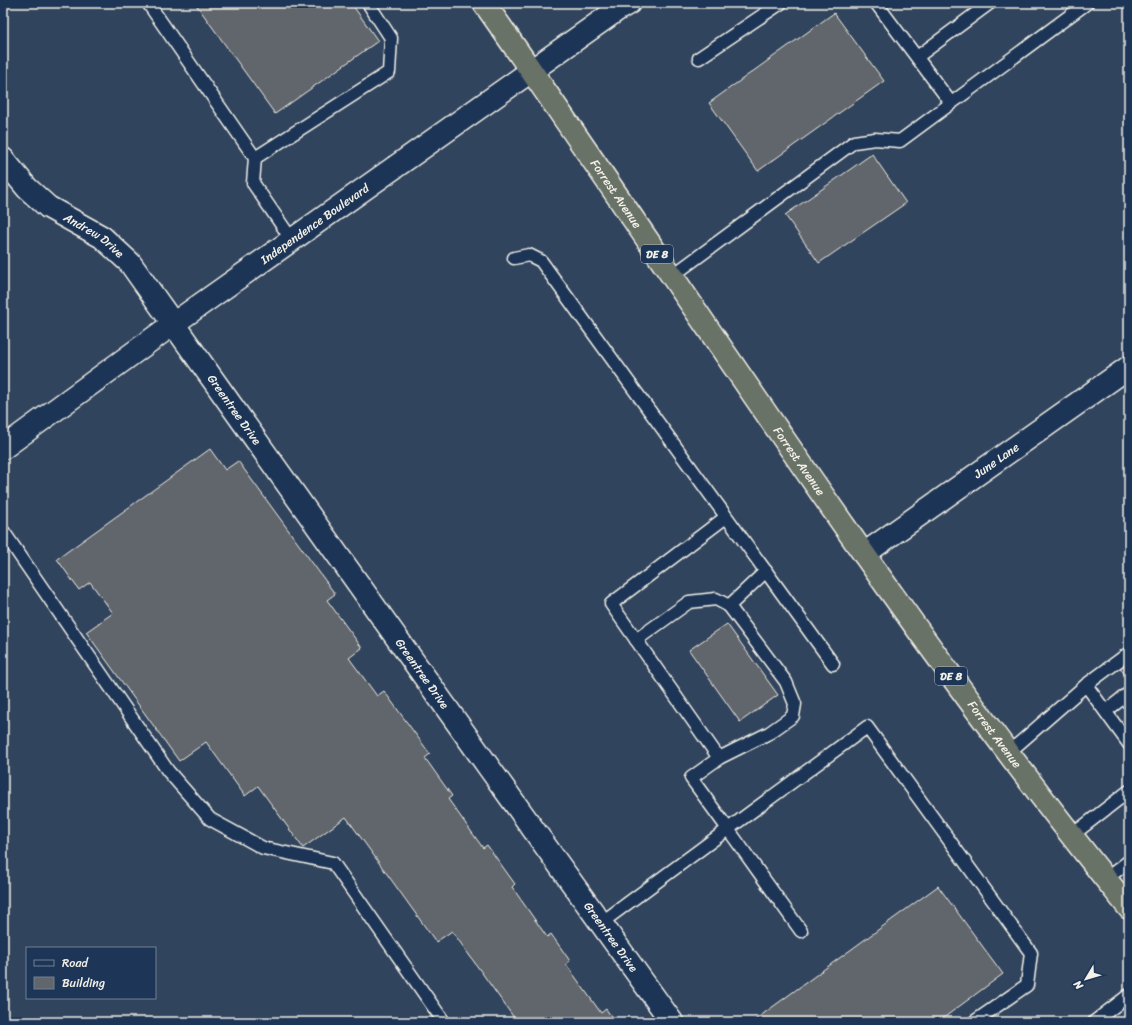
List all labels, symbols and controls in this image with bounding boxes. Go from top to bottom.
street label: Forrest Avenue [584,154,648,233]
street label: Independence Boulevard [255,177,374,271]
street label: Andrew Drive [58,206,130,264]
road number: DE 8 [641,245,673,263]
street label: Greentree Drive [201,370,267,450]
street label: Forrest Avenue [767,422,831,500]
street label: June Lane [968,437,1024,485]
street label: Greentree Drive [389,634,455,714]
road number: DE 8 [935,667,967,685]
street label: Forrest Avenue [962,696,1027,773]
street label: Greentree Drive [578,897,644,977]
legend [26,947,156,999]
text: Road [62,952,89,974]
north arrow [1066,959,1106,999]
text: Building [62,972,105,994]
text: N [1068,976,1089,994]

